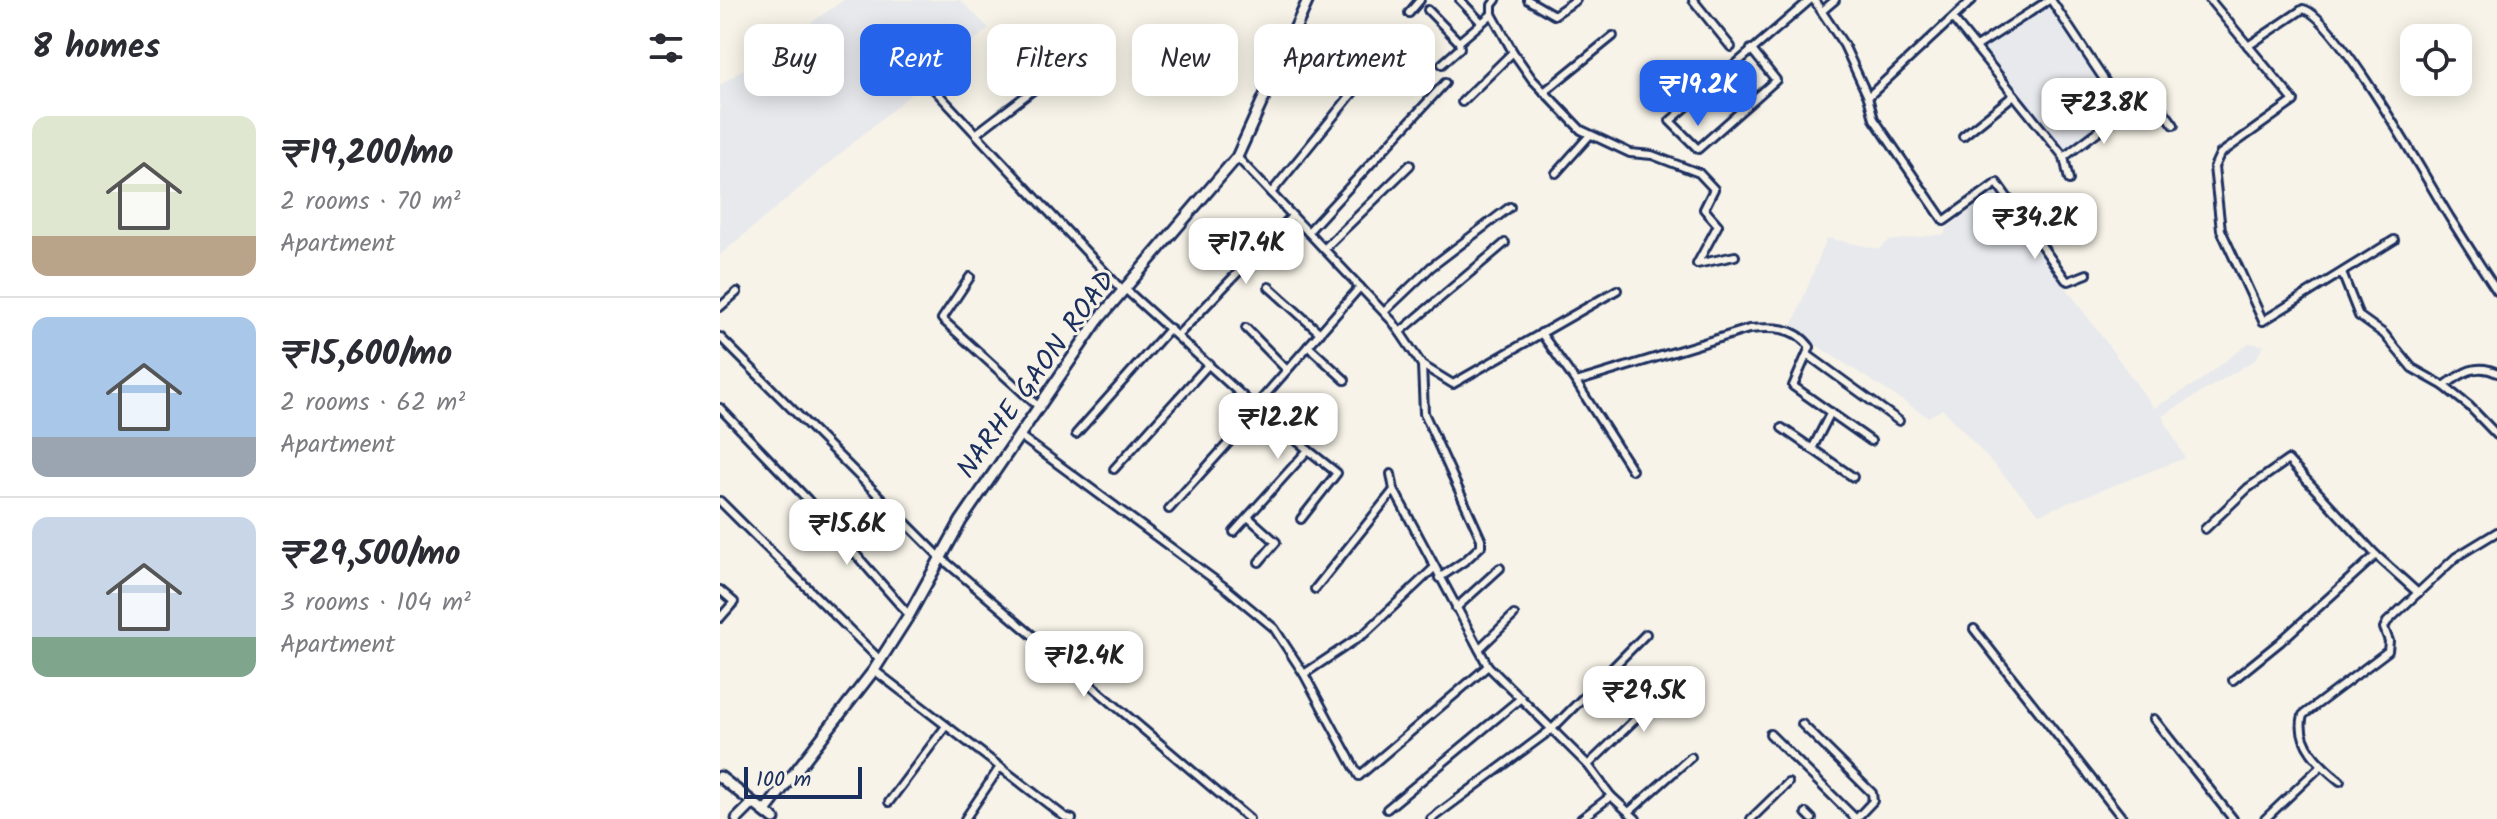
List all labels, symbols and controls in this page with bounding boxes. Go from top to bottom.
text: 8 homes [32,21,160,75]
chip: Buy [744,24,844,96]
chip: Rent [860,24,971,96]
chip: Filters [987,24,1116,96]
chip: New [1132,24,1238,96]
chip: Apartment [1254,24,1435,96]
map controls [2400,24,2472,96]
button: locate [2400,24,2472,96]
icon: filters [644,26,688,70]
pin: ₹19.2K [1633,60,1763,128]
text: ₹19.2K [1658,65,1738,107]
pin: ₹23.8K [2039,78,2169,146]
text: ₹23.8K [2059,83,2149,125]
text: ₹19,200/mo [280,127,454,181]
icon: home [96,148,192,244]
text: 2 rooms · 70 m² [280,181,461,223]
pin: ₹34.2K [1970,193,2100,261]
text: ₹34.2K [1991,198,2079,240]
pin: ₹17.4K [1181,218,1311,286]
text: Apartment [280,223,395,265]
text: ₹17.4K [1207,223,1285,265]
street label: NARHE GAON ROAD [946,261,1128,489]
text: ₹15,600/mo [280,328,452,382]
icon: home [96,349,192,445]
text: 2 rooms · 62 m² [280,382,465,424]
pin: ₹12.2K [1213,393,1343,461]
text: ₹12.2K [1237,398,1319,440]
text: Apartment [280,424,395,466]
pin: ₹15.6K [782,499,912,567]
text: ₹15.6K [807,504,887,546]
text: ₹29,500/mo [280,528,461,582]
icon: home [96,549,192,645]
text: 3 rooms · 104 m² [280,582,471,624]
text: Apartment [280,624,395,666]
pin: ₹12.4K [1019,631,1149,699]
text: ₹12.4K [1043,636,1125,678]
pin: ₹29.5K [1579,666,1709,734]
text: ₹29.5K [1601,671,1687,713]
scale bar [744,763,862,799]
text: 100 m [756,763,811,798]

